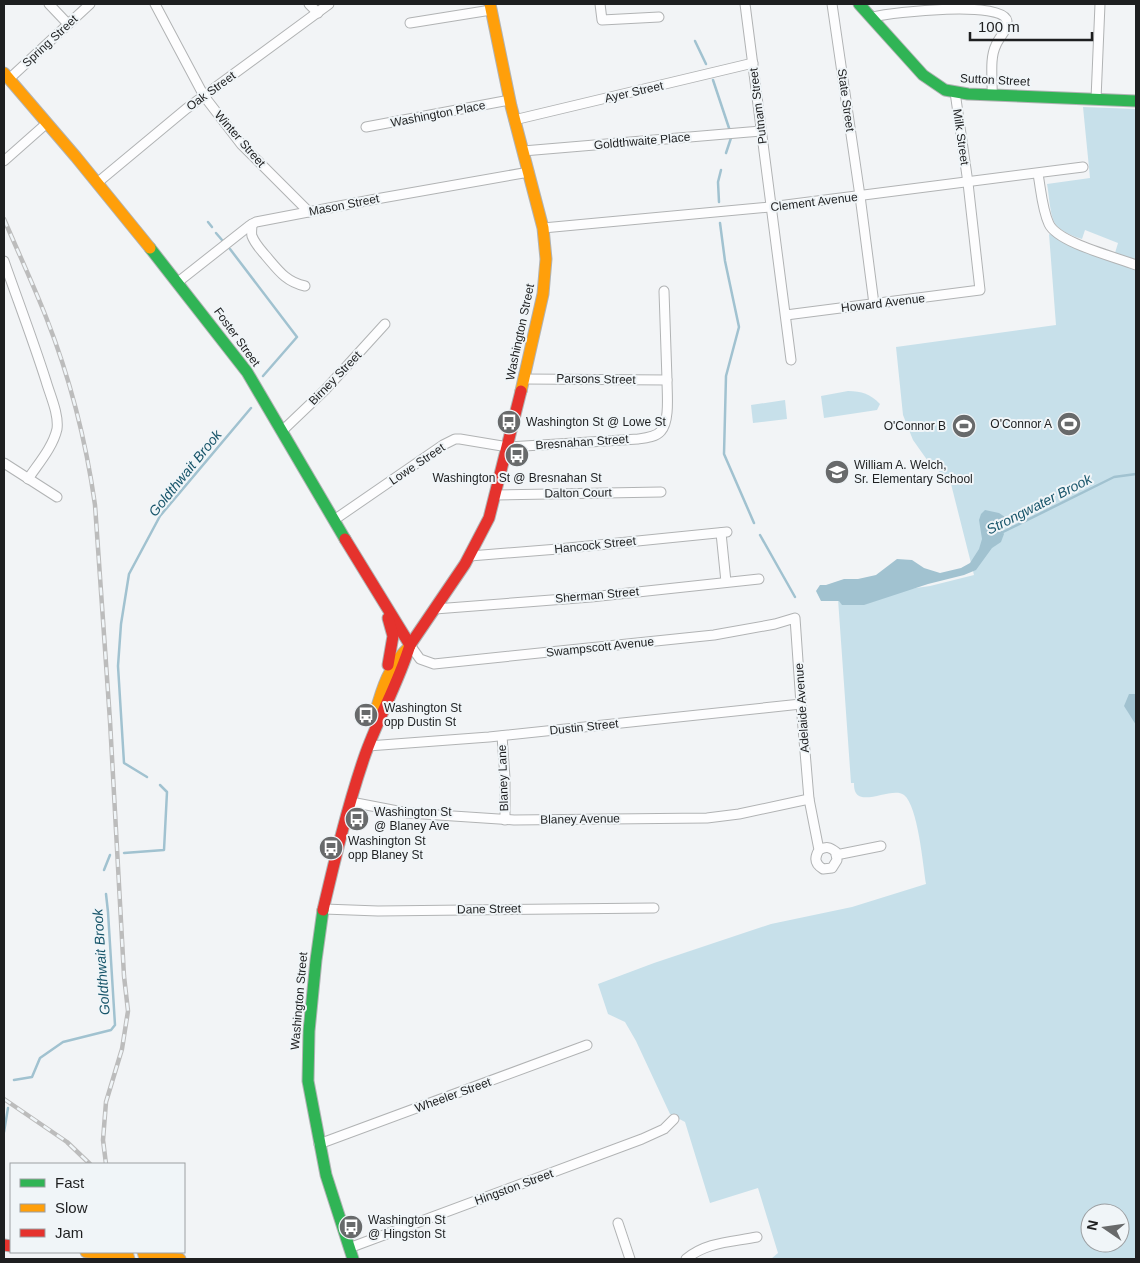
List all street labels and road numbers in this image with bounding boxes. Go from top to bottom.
street label: Spring Street [20,12,81,70]
street label: Putnam Street [746,66,770,145]
street label: Oak Street [184,68,239,114]
street label: State Street [835,68,857,133]
street label: Sutton Street [960,71,1031,89]
street label: Ayer Street [603,78,665,106]
street label: Washington Place [389,98,487,130]
street label: Winter Street [212,108,269,171]
street label: Milk Street [950,108,972,167]
street label: Goldthwaite Place [593,130,691,152]
street label: Clement Avenue [770,190,859,214]
street label: Mason Street [308,191,381,219]
street label: Washington Street [503,282,537,382]
street label: Howard Avenue [840,291,926,315]
street label: Foster Street [211,305,263,370]
street label: Birney Street [306,348,365,408]
street label: Parsons Street [556,371,636,387]
street label: Bresnahan Street [535,432,630,452]
street label: Lowe Street [387,440,448,488]
street label: Dalton Court [544,485,612,501]
street label: Hancock Street [553,534,637,556]
street label: Sherman Street [555,584,640,606]
street label: Swampscott Avenue [545,634,655,660]
street label: Adelaide Avenue [792,662,812,753]
street label: Dustin Street [549,716,620,738]
street label: Blaney Lane [495,744,511,812]
street label: Blaney Avenue [540,811,620,827]
street label: Dane Street [457,901,522,917]
street label: Washington Street [288,951,310,1051]
street label: Wheeler Street [413,1075,494,1115]
street label: Hingston Street [473,1166,556,1208]

